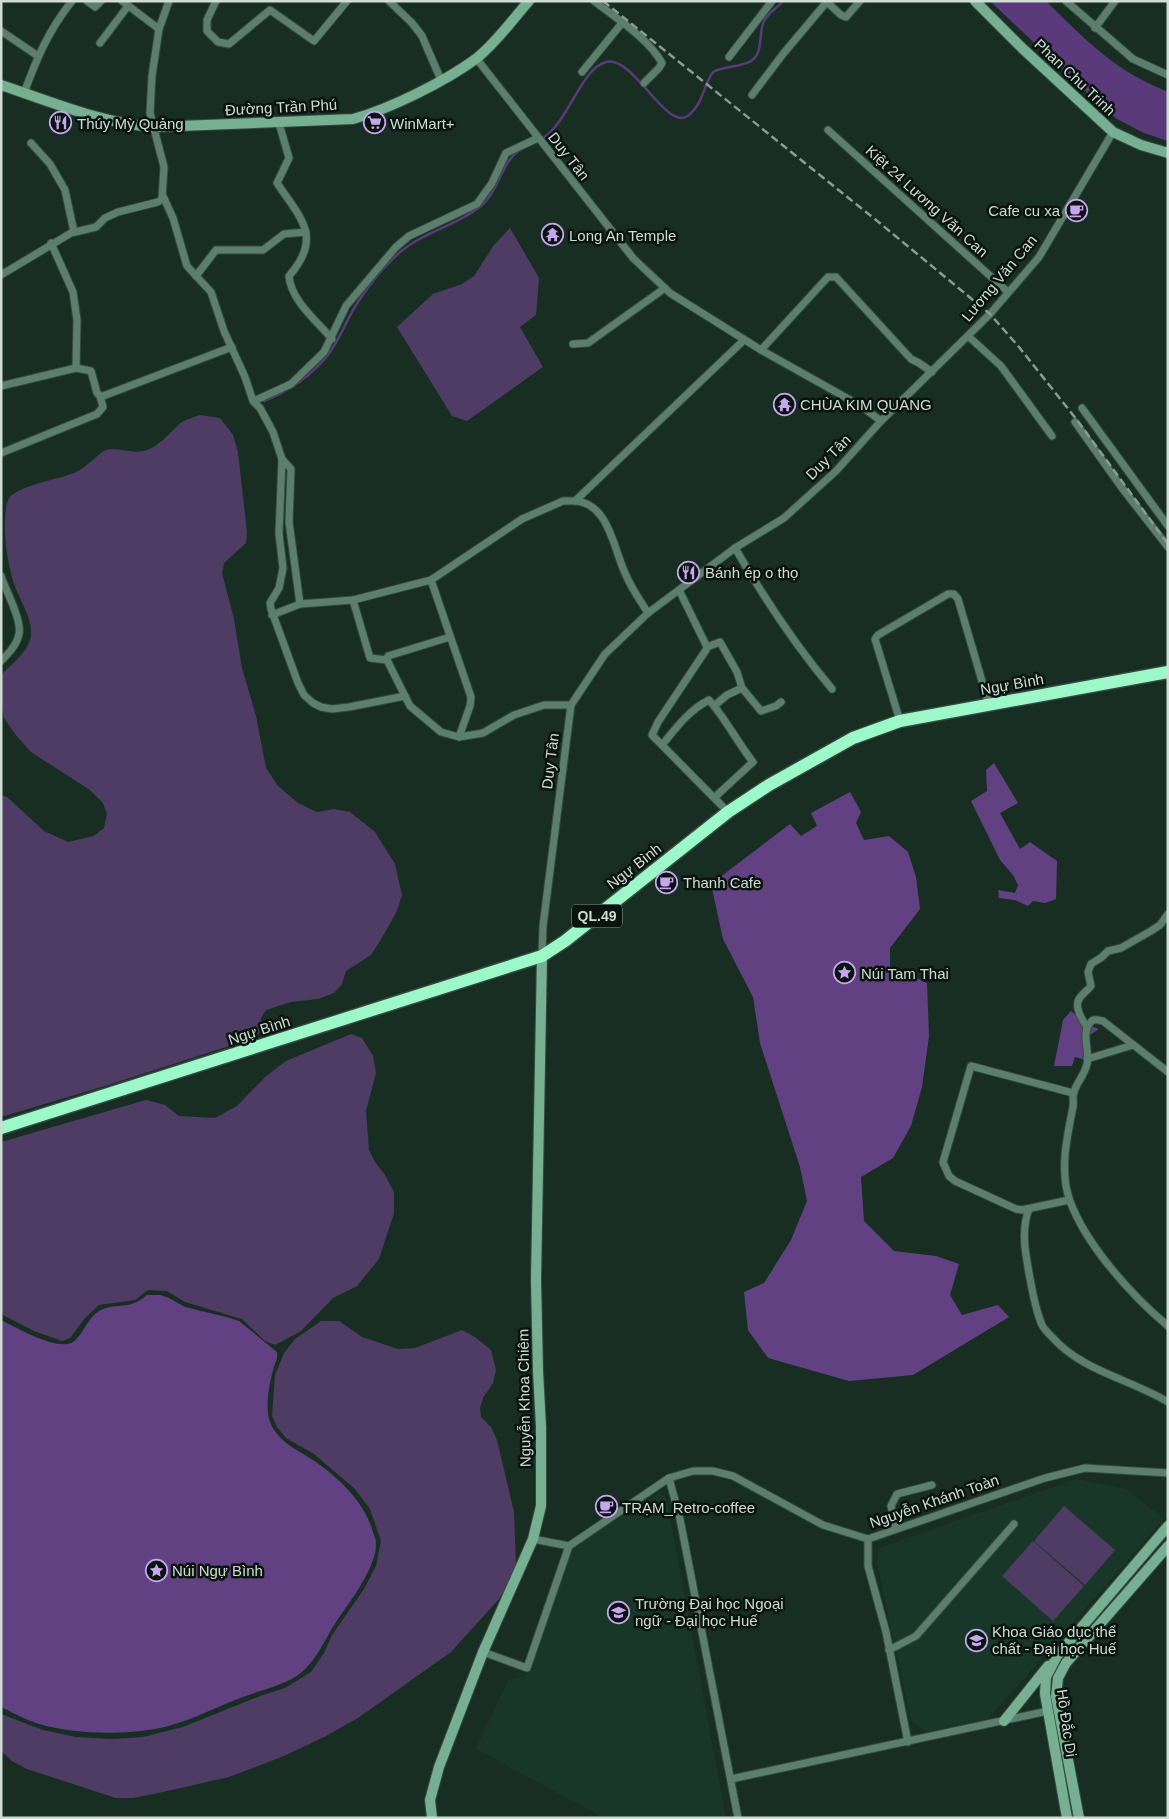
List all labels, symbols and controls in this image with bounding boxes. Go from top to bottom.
street label: Phan Chu Trinh [1031,35,1119,119]
street label: Đường Trần Phú [224,96,338,118]
restaurant icon: Thúy Mỳ Quảng [49,111,73,135]
supermarket icon: WinMart+ [362,111,386,135]
place label: Thúy Mỳ Quảng [77,115,184,132]
place label: WinMart+ [390,115,455,132]
street label: Duy Tân [545,129,593,183]
street label: Kiệt 24 Lương Văn Can [862,142,992,260]
cafe icon: Cafe cu xa [1064,198,1088,222]
place label: Cafe cu xa [988,202,1061,219]
temple icon: Long An Temple [541,223,565,247]
place label: Long An Temple [569,227,676,244]
street label: Lương Văn Can [958,231,1040,325]
temple icon: CHÙA KIM QUANG [772,392,796,416]
place label: CHÙA KIM QUANG [800,396,932,413]
street label: Duy Tân [802,431,854,483]
restaurant icon: Bánh ép o thọ [677,560,701,584]
place label: Bánh ép o thọ [705,564,798,581]
street label: Ngự Bình [979,670,1045,698]
street label: Duy Tân [538,732,562,790]
street label: Ngự Bình [603,840,665,892]
cafe icon: Thanh Cafe [655,870,679,894]
place label: Thanh Cafe [683,874,761,891]
road number: QL.49 [572,904,622,928]
place icon: Núi Tam Thai [833,961,857,985]
place label: Núi Tam Thai [861,965,949,982]
street label: Ngự Bình [226,1012,292,1048]
street label: Nguyễn Khoa Chiêm [514,1329,534,1467]
street label: Nguyễn Khánh Toàn [867,1471,1001,1531]
cafe icon: TRẠM_Retro-coffee [594,1495,618,1519]
place label: TRẠM_Retro-coffee [622,1499,755,1516]
place icon: Núi Ngự Bình [144,1558,168,1582]
place label: Núi Ngự Bình [172,1562,263,1579]
place label: Trường Đại học Ngoại ngữ - Đại học Huế [635,1595,784,1629]
school or university icon: Trường Đại học Ngoại ngữ - Đại học Huế [607,1600,631,1624]
place label: Khoa Giáo dục thể chất - Đại học Huế [992,1623,1117,1657]
school or university icon: Khoa Giáo dục thể chất - Đại học Huế [964,1628,988,1652]
street label: Hồ Đắc Di [1054,1688,1080,1758]

